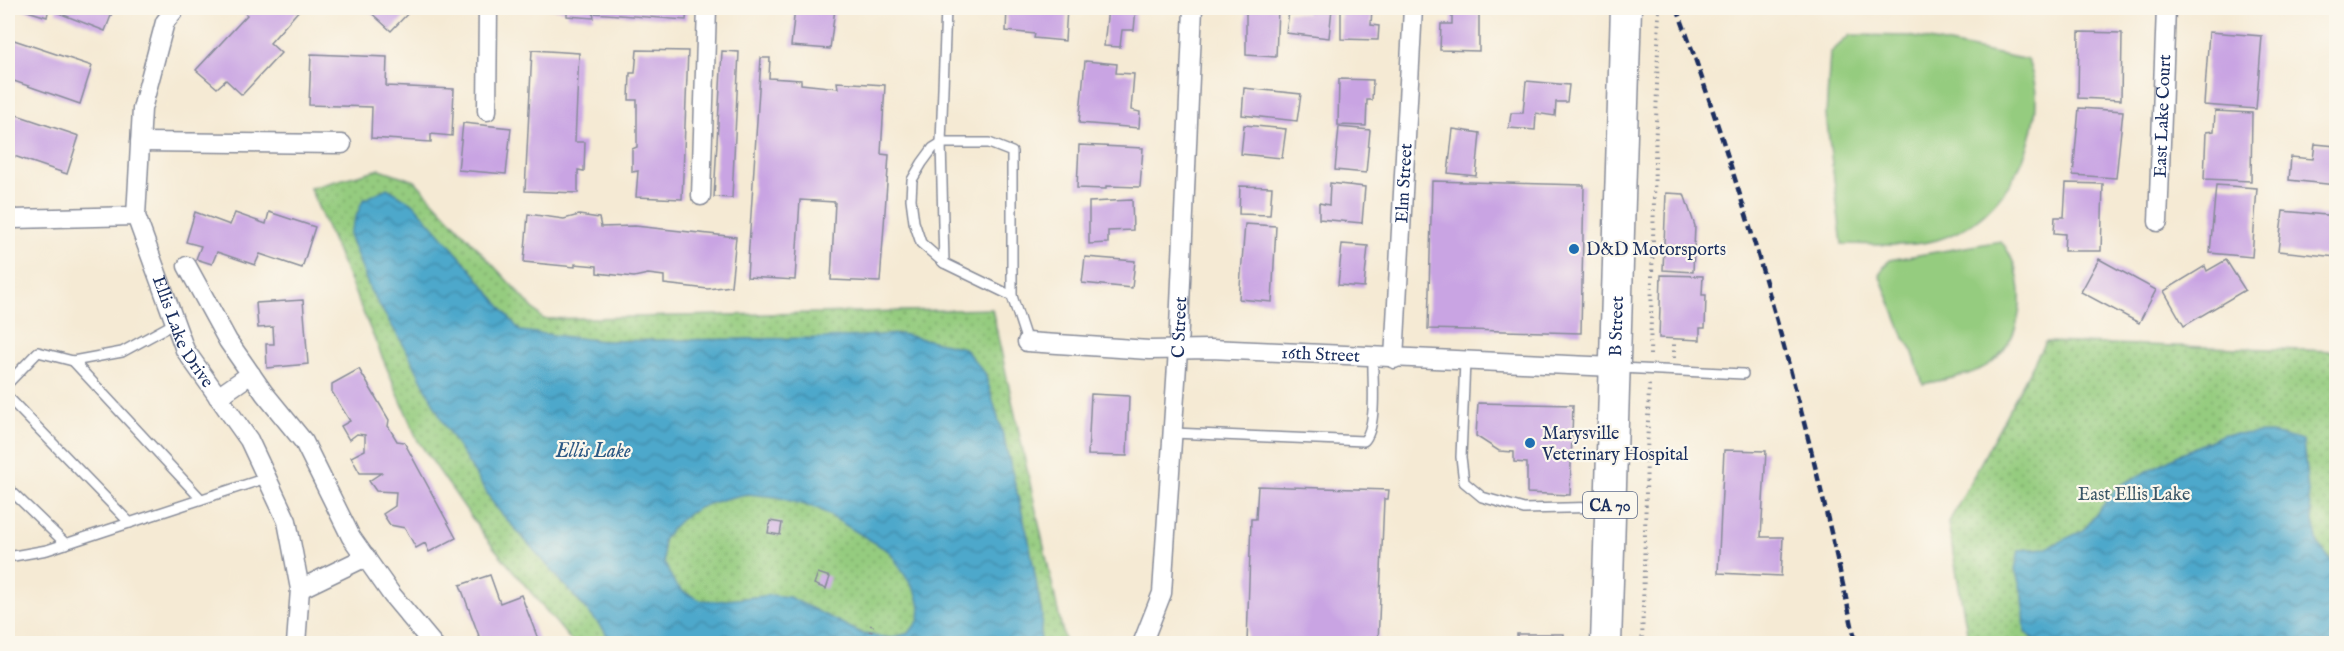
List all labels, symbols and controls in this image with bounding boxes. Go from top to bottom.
street label: East Lake Court [2150,54,2177,178]
street label: Elm Street [1391,143,1419,224]
place label: D&D Motorsports [1586,239,1726,262]
marker: D&D Motorsports [1567,242,1581,256]
street label: Ellis Lake Drive [146,273,218,393]
street label: C Street [1167,296,1193,359]
street label: B Street [1605,296,1630,357]
street label: 16th Street [1281,342,1360,369]
place label: Marysville Veterinary Hospital [1541,423,1688,467]
marker: Marysville Veterinary Hospital [1523,436,1537,450]
water label: Ellis Lake [554,439,631,464]
park label: East Ellis Lake [2078,484,2190,507]
road number: CA 70 [1583,492,1637,518]

